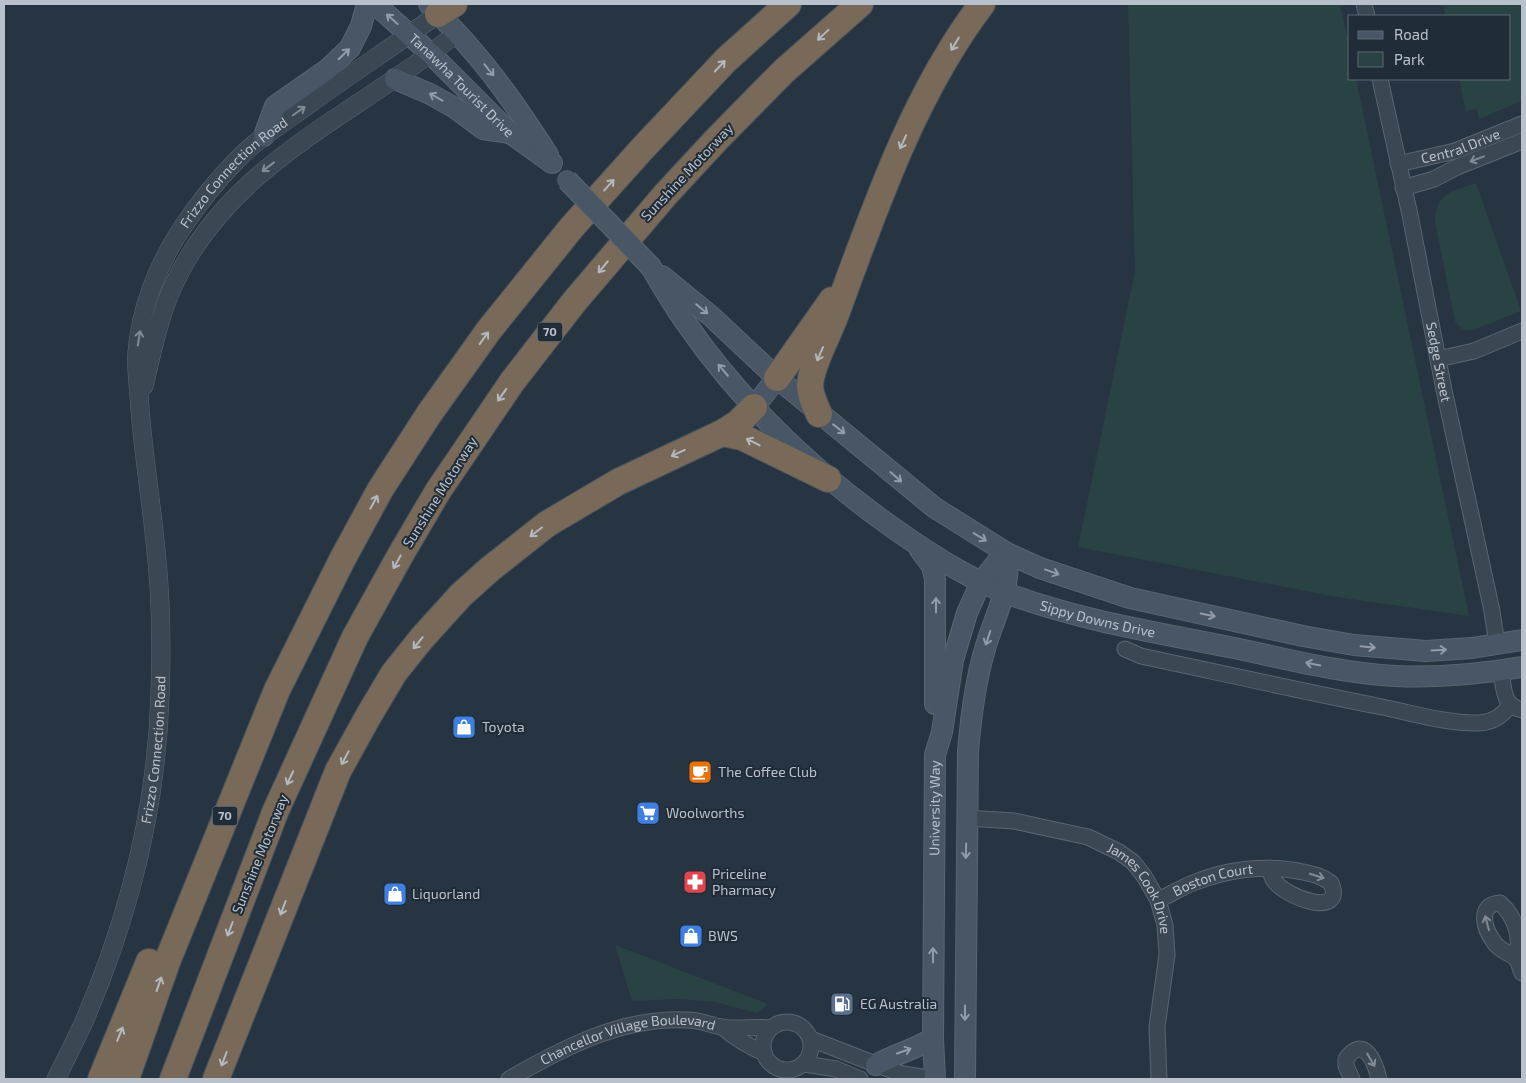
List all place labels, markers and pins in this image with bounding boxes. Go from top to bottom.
shop icon: Toyota [451,714,477,740]
place label: Toyota [482,718,525,735]
cafe icon: The Coffee Club [687,759,713,785]
place label: The Coffee Club [718,763,817,780]
supermarket icon: Woolworths [635,800,661,826]
place label: Woolworths [666,804,745,821]
place label: Priceline Pharmacy [712,865,776,898]
pharmacy icon: Priceline Pharmacy [682,869,708,895]
shop icon: Liquorland [382,881,408,907]
place label: Liquorland [412,885,480,902]
shop icon: BWS [678,923,704,949]
place label: BWS [708,927,738,944]
fuel station icon: EG Australia [829,991,855,1017]
place label: EG Australia [860,995,937,1012]

